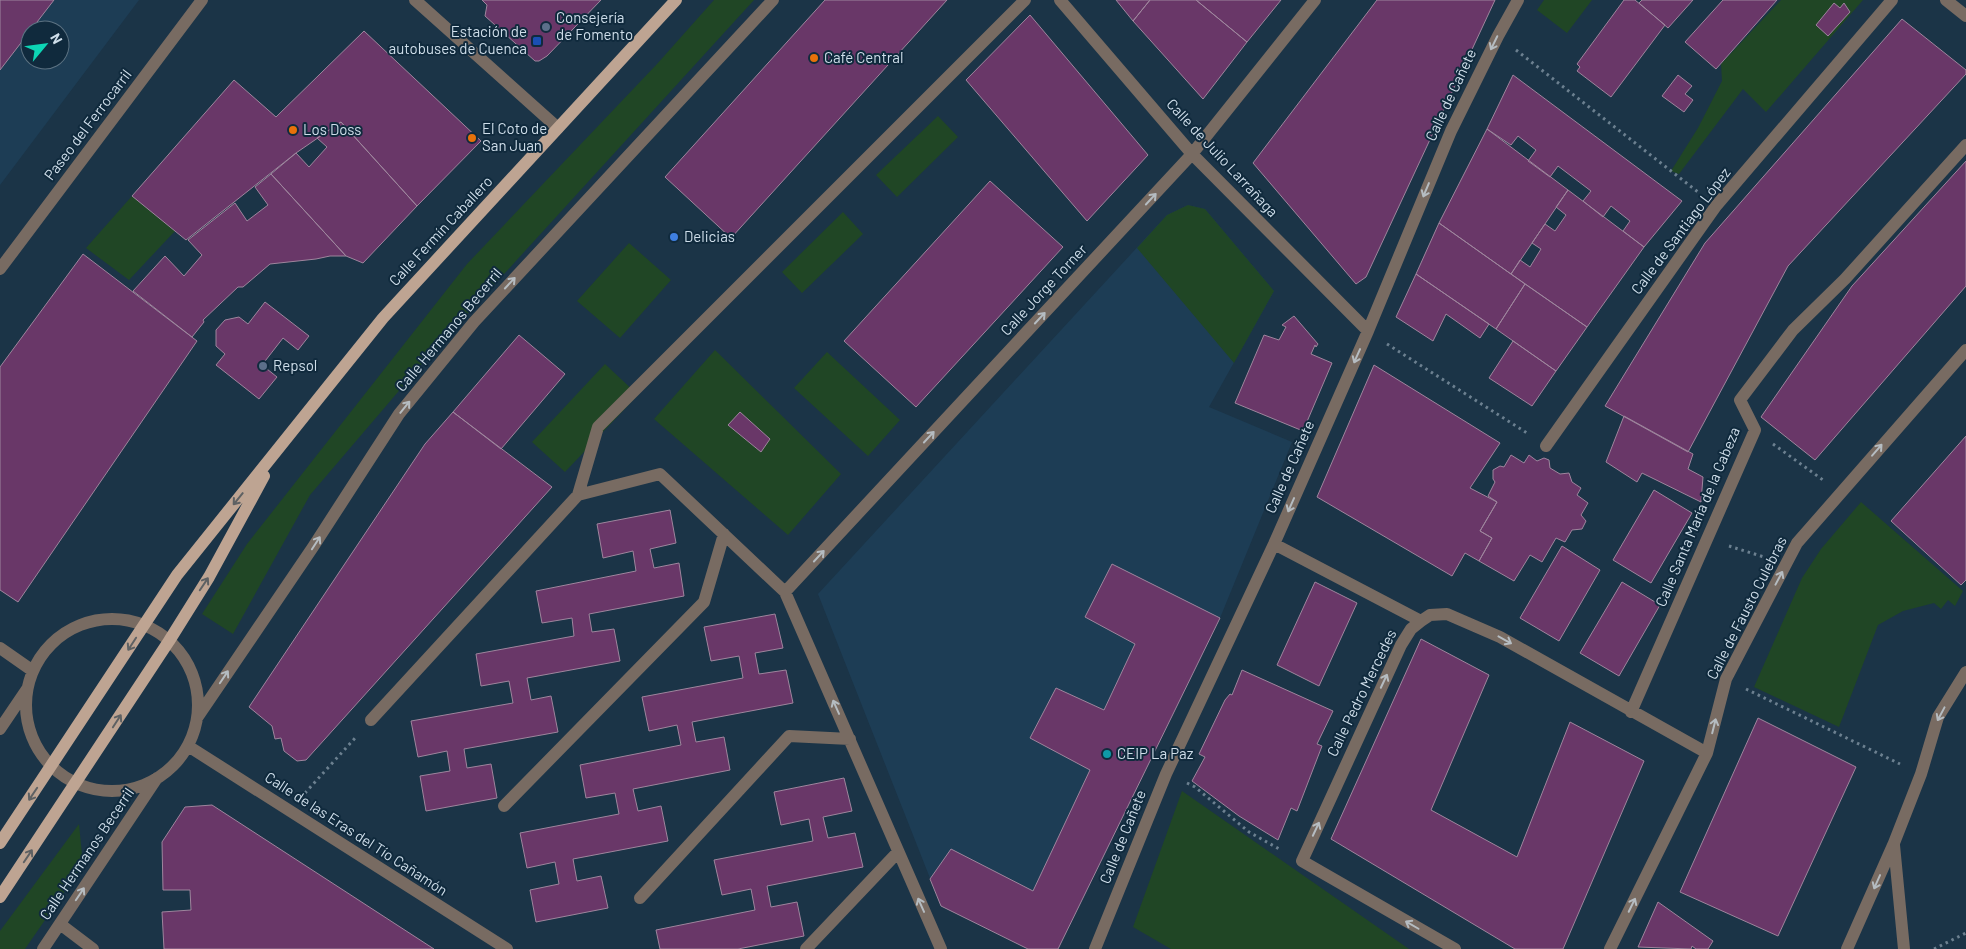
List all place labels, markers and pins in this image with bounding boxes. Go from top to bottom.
place label: Consejería de Fomento [556,8,633,43]
marker: Consejería de Fomento [540,21,552,33]
place label: Estación de autobuses de Cuenca [389,22,527,57]
marker: Estación de autobuses de Cuenca [531,35,543,47]
place label: Café Central [824,48,903,66]
marker: Café Central [808,52,820,64]
place label: El Coto de San Juan [482,119,547,154]
place label: Los Doss [303,120,362,138]
marker: Los Doss [287,124,299,136]
marker: El Coto de San Juan [466,132,478,144]
place label: Delicias [684,227,735,245]
marker: Delicias [668,231,680,243]
place label: Repsol [273,356,317,374]
marker: Repsol [257,360,269,372]
place label: CEIP La Paz [1117,744,1194,762]
marker: CEIP La Paz [1101,748,1113,760]

